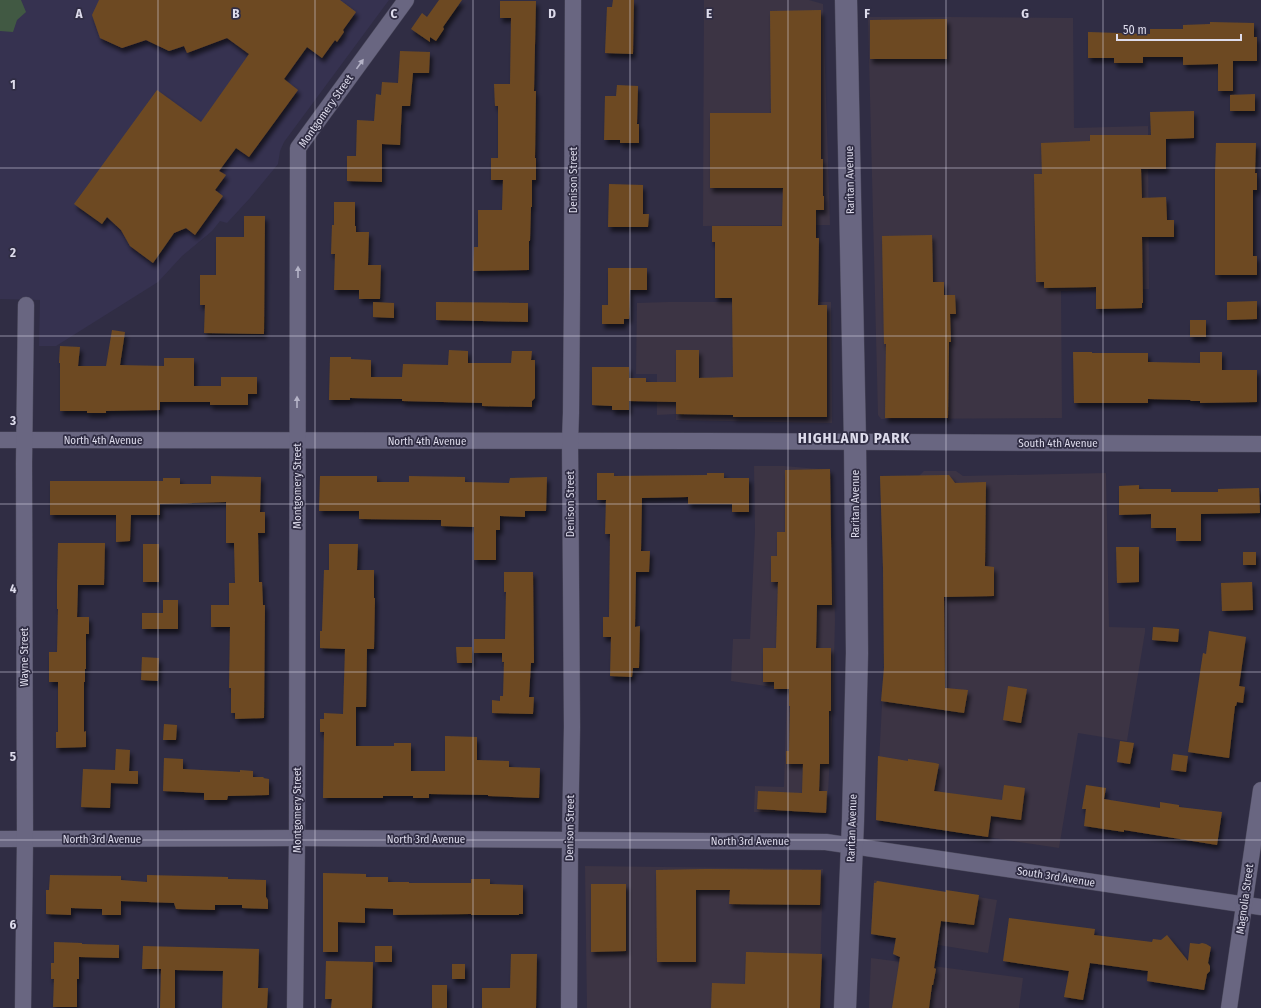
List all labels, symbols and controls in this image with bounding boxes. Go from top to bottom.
text: A [74,6,83,21]
text: B [232,6,240,21]
text: C [391,6,398,21]
text: D [548,6,556,21]
text: E [706,6,712,21]
text: F [864,6,870,21]
text: G [1021,6,1029,21]
scale bar [1117,16,1241,42]
text: 50 m [1123,23,1147,37]
one-way arrow [355,58,364,69]
street label: Montgomery Street [296,72,356,150]
text: 1 [10,77,16,92]
street label: Denison Street [567,146,580,213]
street label: Raritan Avenue [843,146,857,214]
text: 2 [9,245,16,260]
one-way arrow [294,266,301,278]
one-way arrow [294,395,300,408]
text: 3 [9,413,16,428]
district label: HIGHLAND PARK [798,429,910,447]
street label: North 4th Avenue [64,434,142,447]
street label: North 4th Avenue [388,435,466,448]
street label: South 4th Avenue [1018,437,1098,450]
street label: Montgomery Street [291,443,304,529]
street label: Denison Street [564,470,577,537]
street label: Raritan Avenue [849,470,862,538]
text: 4 [10,581,17,596]
street label: Wayne Street [18,627,31,686]
text: 5 [10,749,16,764]
street label: Montgomery Street [291,767,304,853]
street label: Denison Street [563,794,577,861]
street label: Raritan Avenue [844,794,860,862]
street label: North 3rd Avenue [63,833,141,846]
street label: North 3rd Avenue [387,833,465,846]
street label: North 3rd Avenue [711,835,789,848]
street label: Magnolia Street [1234,863,1256,935]
street label: South 3rd Avenue [1016,864,1096,890]
text: 6 [10,917,17,932]

